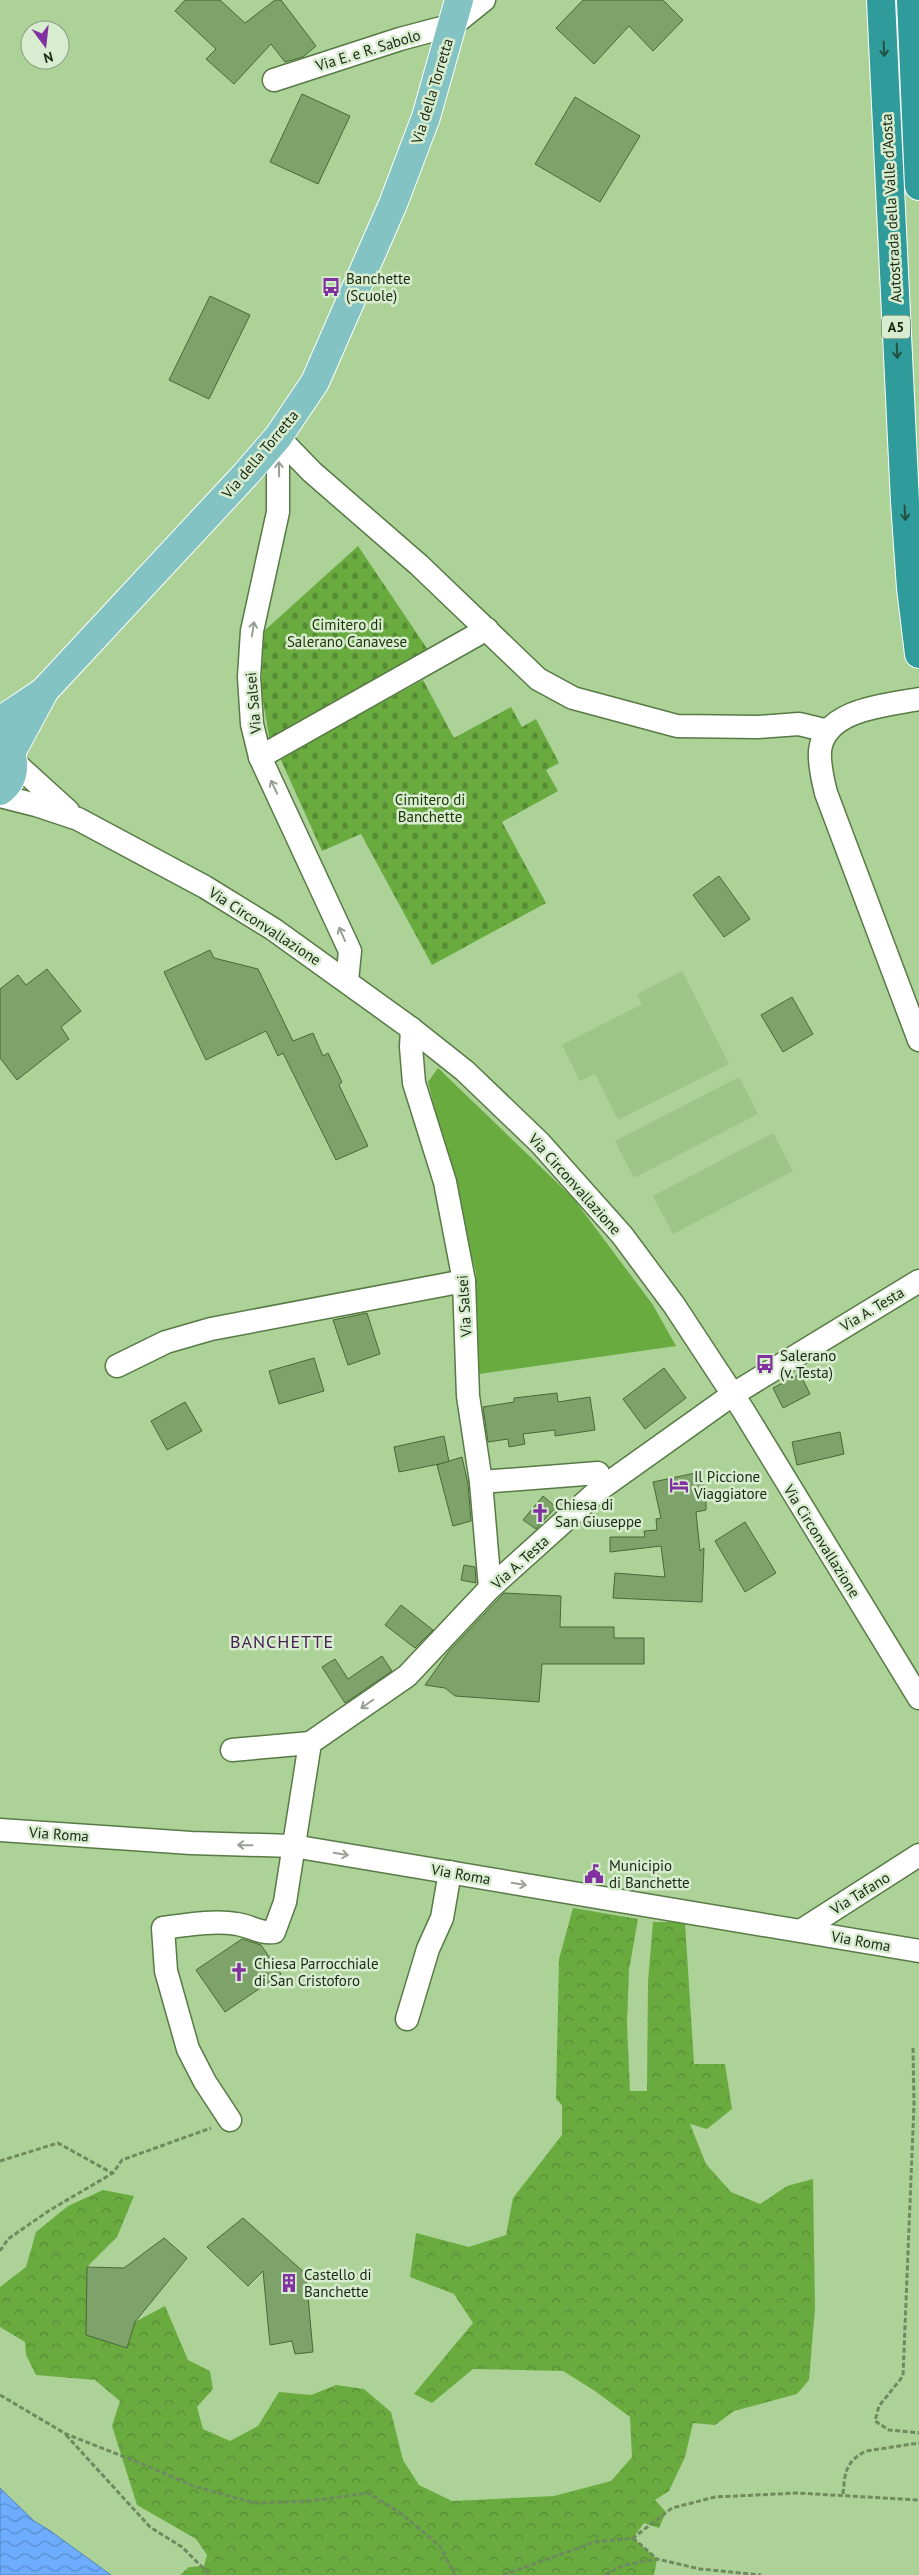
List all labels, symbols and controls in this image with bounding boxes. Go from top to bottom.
north arrow [20,20,70,70]
street label: Via E. e R. Sabolo [312,25,423,75]
street label: Via della Torretta [407,36,457,147]
one-way arrow [879,40,888,56]
text: N [42,48,55,67]
street label: Autostrada della Valle d'Aosta [877,113,905,303]
place label: Banchette (Scuole) [346,269,411,305]
bus stop icon: Banchette (Scuole) [320,276,342,298]
road number: A5 [882,316,910,338]
one-way arrow [893,343,902,359]
street label: Via della Torretta [217,406,302,503]
one-way arrow [274,461,284,478]
one-way arrow [901,505,910,521]
park label: Cimitero di Salerano Canavese [287,615,407,651]
one-way arrow [248,621,258,637]
street label: Via Salsei [241,671,265,736]
one-way arrow [269,780,278,795]
park label: Cimitero di Banchette [395,790,465,826]
street label: Via Circonvallazione [205,882,325,969]
one-way arrow [337,927,347,942]
street label: Via Circonvallazione [524,1129,625,1239]
street label: Via Salsei [452,1275,476,1338]
street label: Via A. Testa [836,1283,907,1336]
place label: Salerano (v. Testa) [780,1346,836,1382]
bus stop icon: Salerano (v. Testa) [754,1353,776,1375]
place label: Il Piccione Viaggiatore [693,1467,767,1503]
hotel icon: Il Piccione Viaggiatore [668,1474,690,1496]
street label: Via Circonvallazione [779,1480,864,1601]
place label: Chiesa di San Giuseppe [555,1495,642,1531]
church icon: Chiesa di San Giuseppe [529,1502,551,1524]
street label: Via A. Testa [486,1531,553,1594]
district label: BANCHETTE [230,1630,334,1653]
one-way arrow [361,1699,374,1710]
street label: Via Roma [27,1822,90,1846]
one-way arrow [237,1840,253,1849]
one-way arrow [333,1849,349,1859]
place label: Municipio di Banchette [609,1856,690,1892]
street label: Via Roma [429,1859,492,1889]
public building icon: Municipio di Banchette [583,1863,605,1885]
street label: Via Tafano [826,1867,893,1919]
one-way arrow [510,1879,526,1889]
street label: Via Roma [829,1926,892,1956]
place label: Chiesa Parrocchiale di San Cristoforo [254,1954,379,1990]
church icon: Chiesa Parrocchiale di San Cristoforo [228,1961,250,1983]
place label: Castello di Banchette [304,2265,372,2301]
building icon: Castello di Banchette [278,2272,300,2294]

